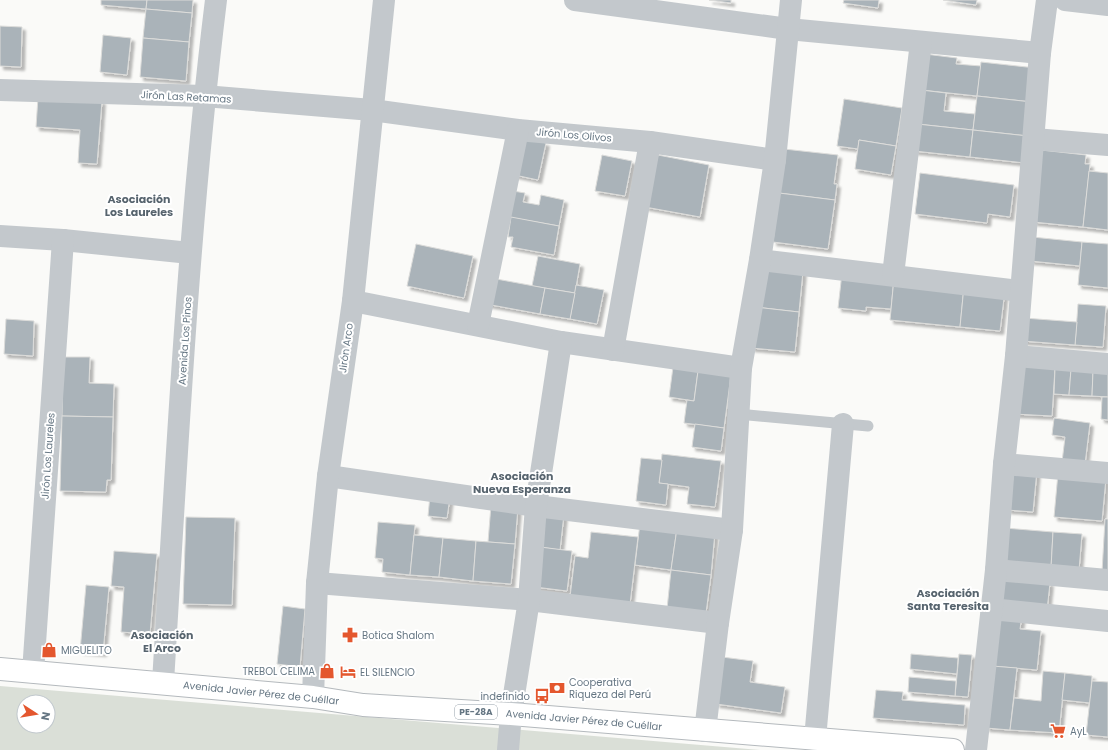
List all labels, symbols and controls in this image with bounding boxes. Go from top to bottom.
street label: Jirón Las Retamas [140,87,232,107]
street label: Jirón Los Olivos [536,124,612,146]
district label: Asociación Los Laureles [105,191,173,220]
street label: Avenida Los Pinos [174,296,196,386]
street label: Jirón Arco [335,322,357,374]
street label: Jirón Los Laureles [37,412,59,500]
district label: Asociación Nueva Esperanza [473,468,571,497]
district label: Asociación Santa Teresita [907,585,989,614]
pharmacy icon: Botica Shalom [341,626,359,644]
district label: Asociación El Arco [131,627,193,656]
place label: Botica Shalom [362,628,434,643]
shop icon: MIGUELITO [40,641,58,659]
place label: MIGUELITO [61,643,112,658]
shop icon: TREBOL CELIMA [318,662,336,680]
hotel icon: EL SILENCIO [339,663,357,681]
place label: TREBOL CELIMA [242,664,315,679]
place label: EL SILENCIO [360,665,415,680]
place label: Cooperativa Riqueza del Perú [569,675,651,702]
street label: Avenida Javier Pérez de Cuéllar [182,677,340,709]
bank icon: Cooperativa Riqueza del Perú [548,679,566,697]
bus stop icon: indefinido [533,687,551,705]
place label: indefinido [480,689,530,704]
north arrow [16,694,56,734]
road number: PE-28A [455,705,497,719]
street label: Avenida Javier Pérez de Cuéllar [505,706,663,734]
text: N [37,710,54,722]
supermarket icon: AyL [1049,722,1067,740]
place label: AyL [1070,724,1087,739]

